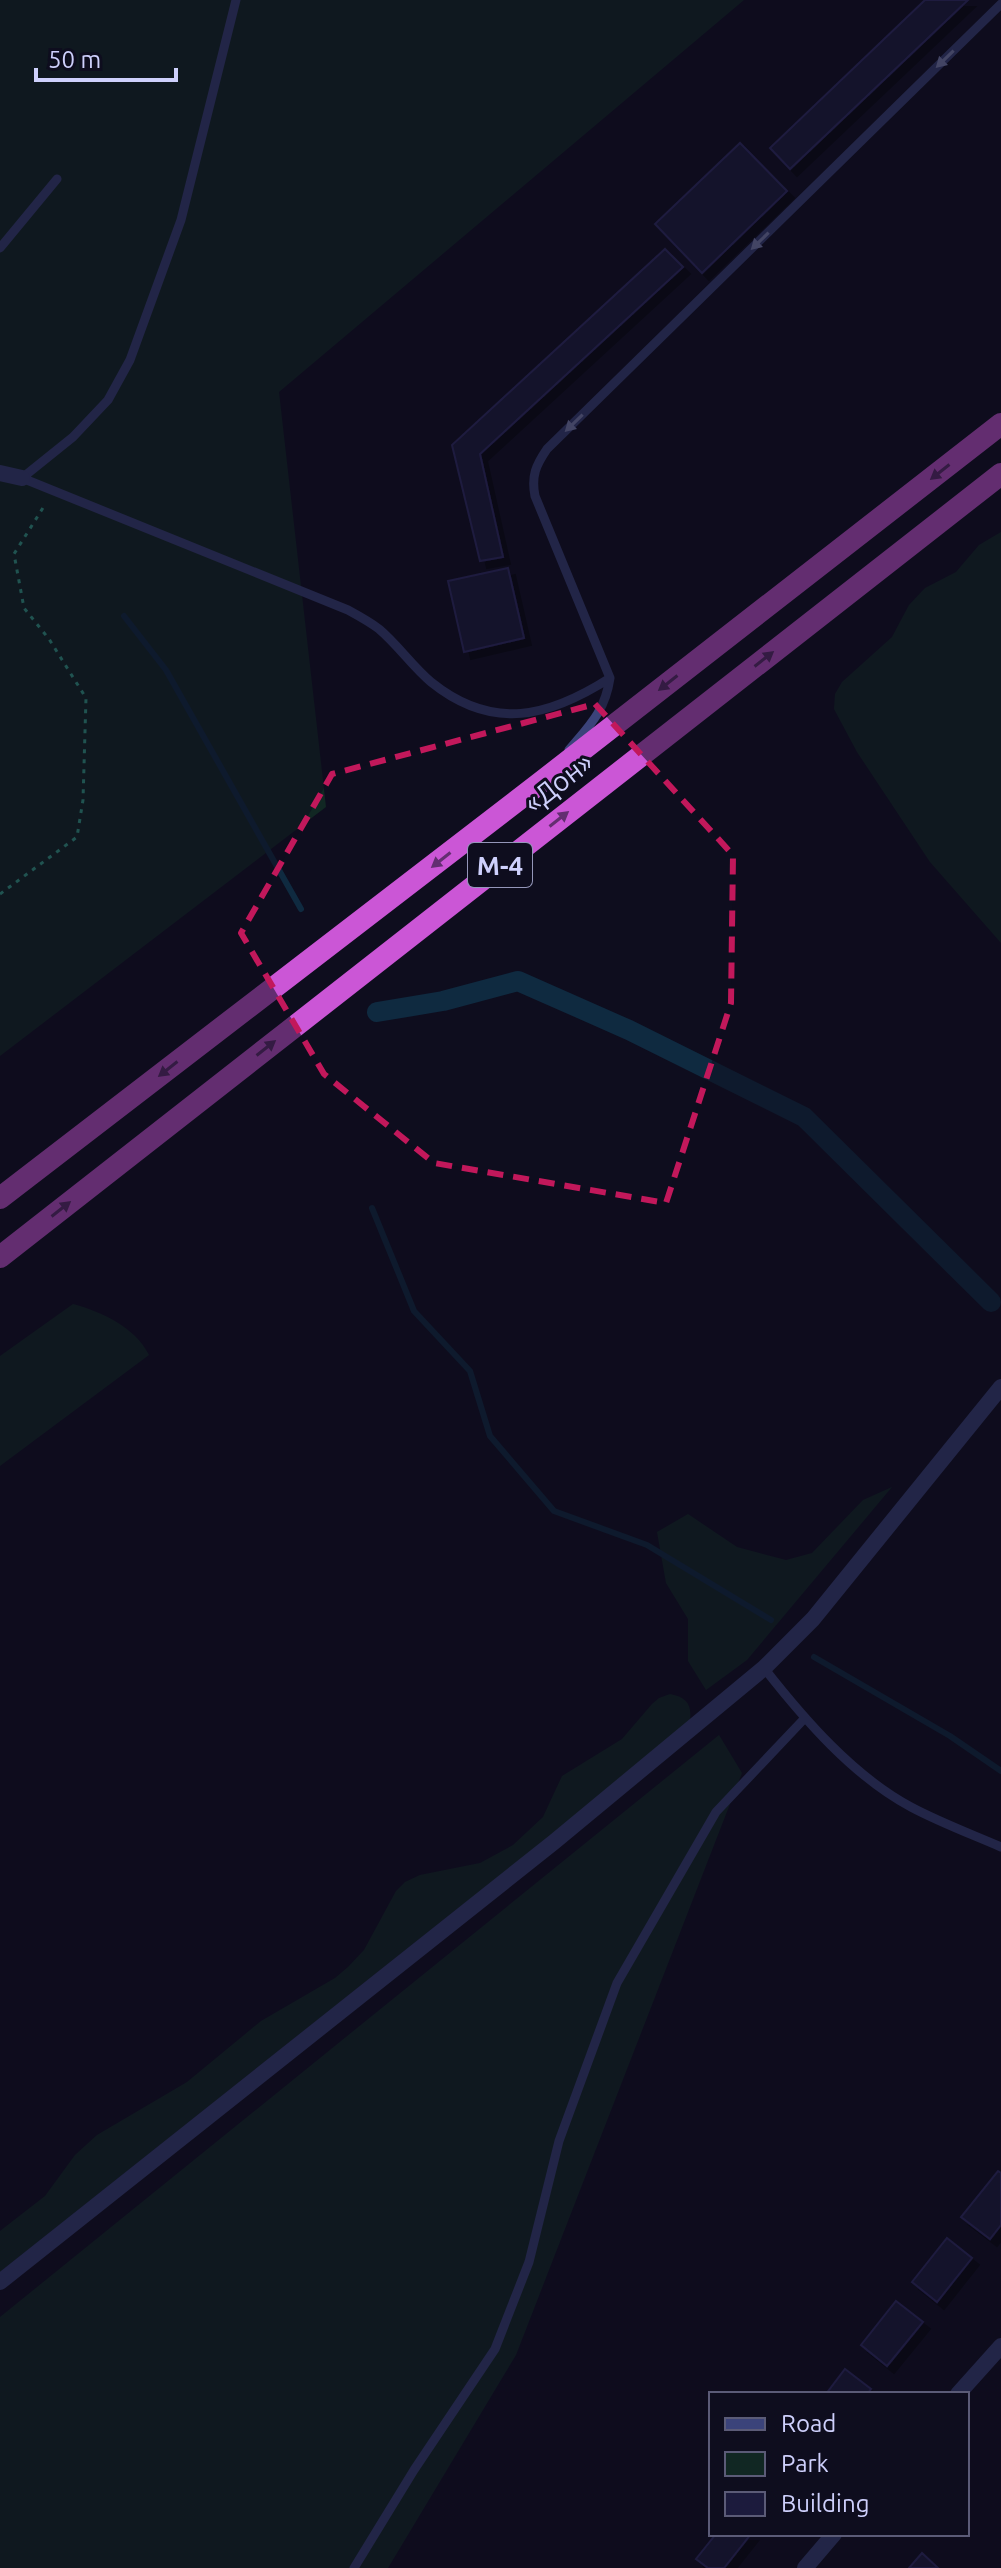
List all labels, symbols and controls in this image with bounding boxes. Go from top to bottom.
scale bar [36,32,176,82]
text: 50 m [48,46,101,73]
one-way arrow [936,49,955,68]
one-way arrow [751,231,770,250]
one-way arrow [565,413,584,432]
one-way arrow [929,463,950,479]
one-way arrow [754,651,774,668]
one-way arrow [658,675,678,691]
street label: «Дон» [518,746,598,818]
one-way arrow [549,812,569,828]
road number: М-4 [468,843,532,887]
one-way arrow [431,851,451,867]
one-way arrow [256,1041,276,1057]
one-way arrow [158,1061,178,1077]
one-way arrow [51,1201,71,1217]
legend [709,2392,969,2536]
text: Road [781,2410,836,2437]
text: Park [781,2450,829,2477]
text: Building [781,2490,869,2517]

